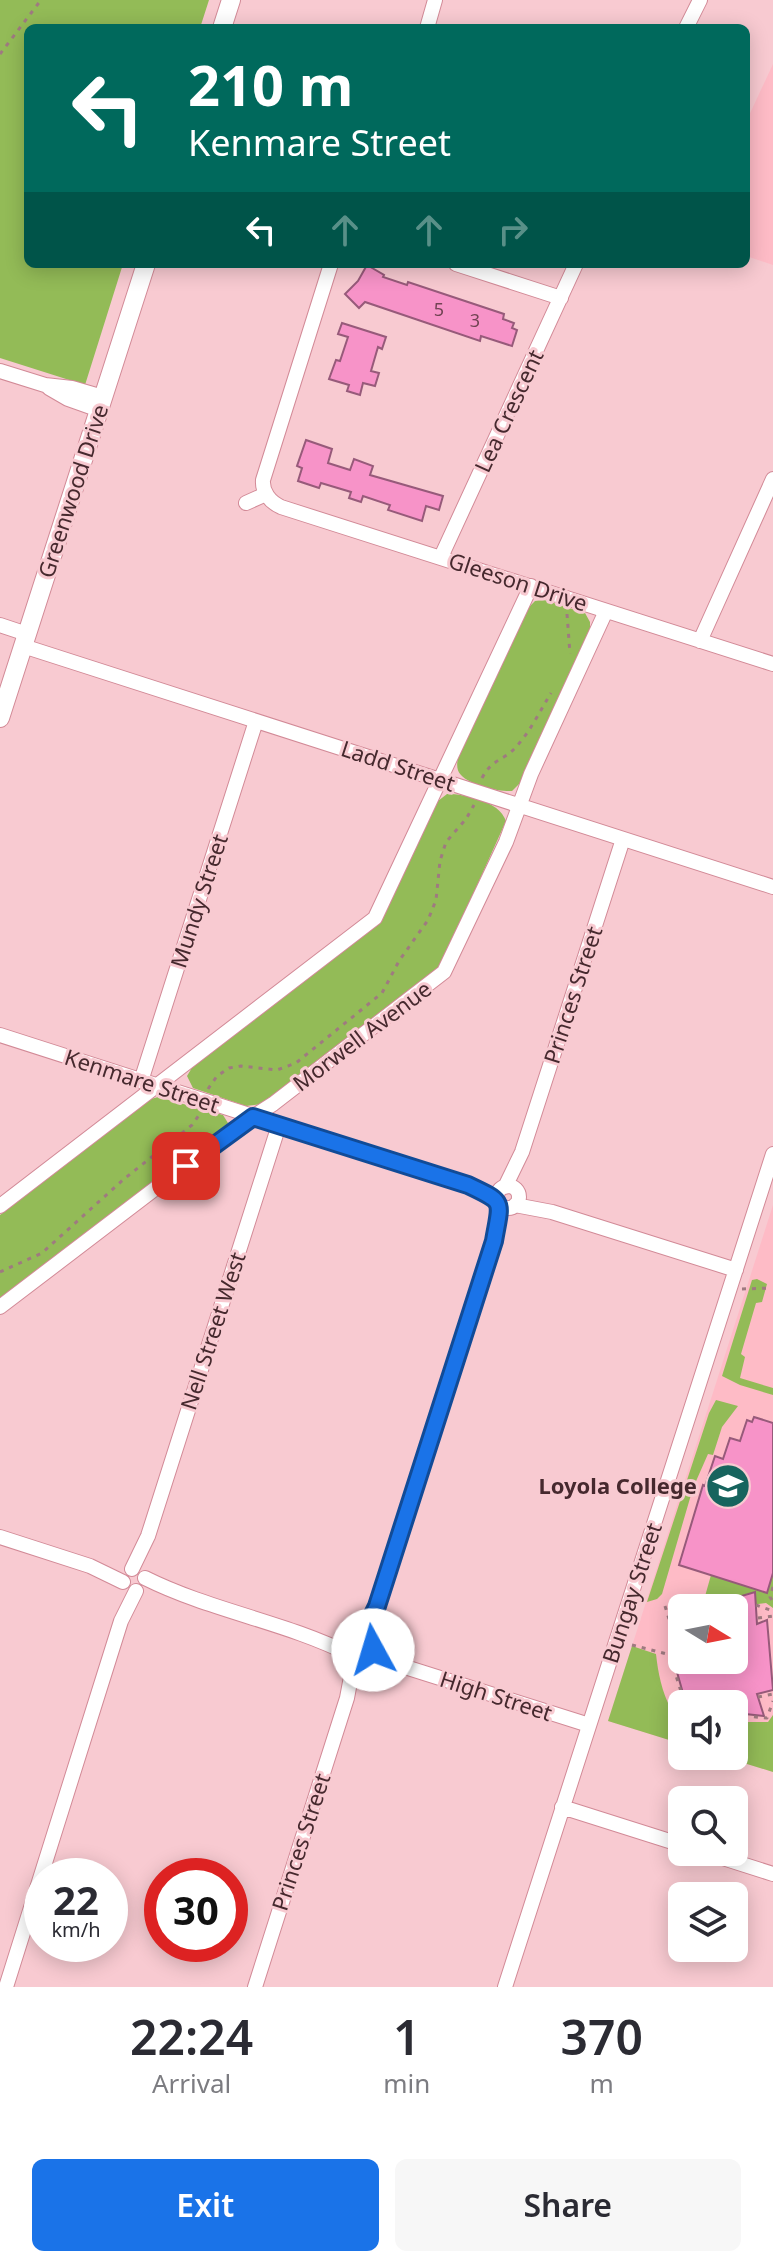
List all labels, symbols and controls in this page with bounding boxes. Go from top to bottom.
text: 210 m [188,46,353,122]
icon: left [56,56,160,160]
text: Kenmare Street [188,118,451,167]
icon: left [239,208,283,252]
icon: ahead [323,208,367,252]
icon: ahead [407,208,451,252]
icon: right [491,208,535,252]
house number: 5 [434,297,444,321]
house number: 3 [470,308,480,332]
street label: Lea Crescent [467,344,550,477]
street label: Greenwood Drive [30,400,114,581]
street label: Gleeson Drive [445,545,591,618]
street label: Ladd Street [338,733,459,798]
street label: Mundy Street [162,830,234,971]
street label: Princes Street [536,922,608,1067]
street label: Morwell Avenue [286,973,437,1097]
street label: Kenmare Street [61,1041,223,1119]
pin [152,1132,220,1200]
icon: arrive [164,1144,208,1188]
street label: Nell Street West [172,1248,252,1413]
school or university icon: Loyola College [704,1462,752,1510]
place label: Loyola College [538,1470,697,1500]
street label: Bungay Street [594,1519,668,1667]
north arrow [668,1594,748,1674]
map controls [668,1594,748,1962]
position arrow [331,1608,415,1692]
street label: High Street [436,1663,556,1727]
button: sound [668,1690,748,1770]
street label: Princes Street [264,1769,336,1914]
button: search [668,1786,748,1866]
speed limit sign: 30 [144,1858,248,1962]
text: 22 [53,1872,99,1927]
button: layers [668,1882,748,1962]
text: km/h [51,1916,101,1943]
text: 22:24 [130,2004,253,2069]
text: 1 [393,2004,421,2069]
text: 370 [561,2004,643,2069]
text: Arrival [152,2065,231,2101]
text: min [383,2065,430,2101]
text: m [590,2065,614,2101]
button: Exit [32,2159,379,2251]
button: Share [395,2159,741,2251]

